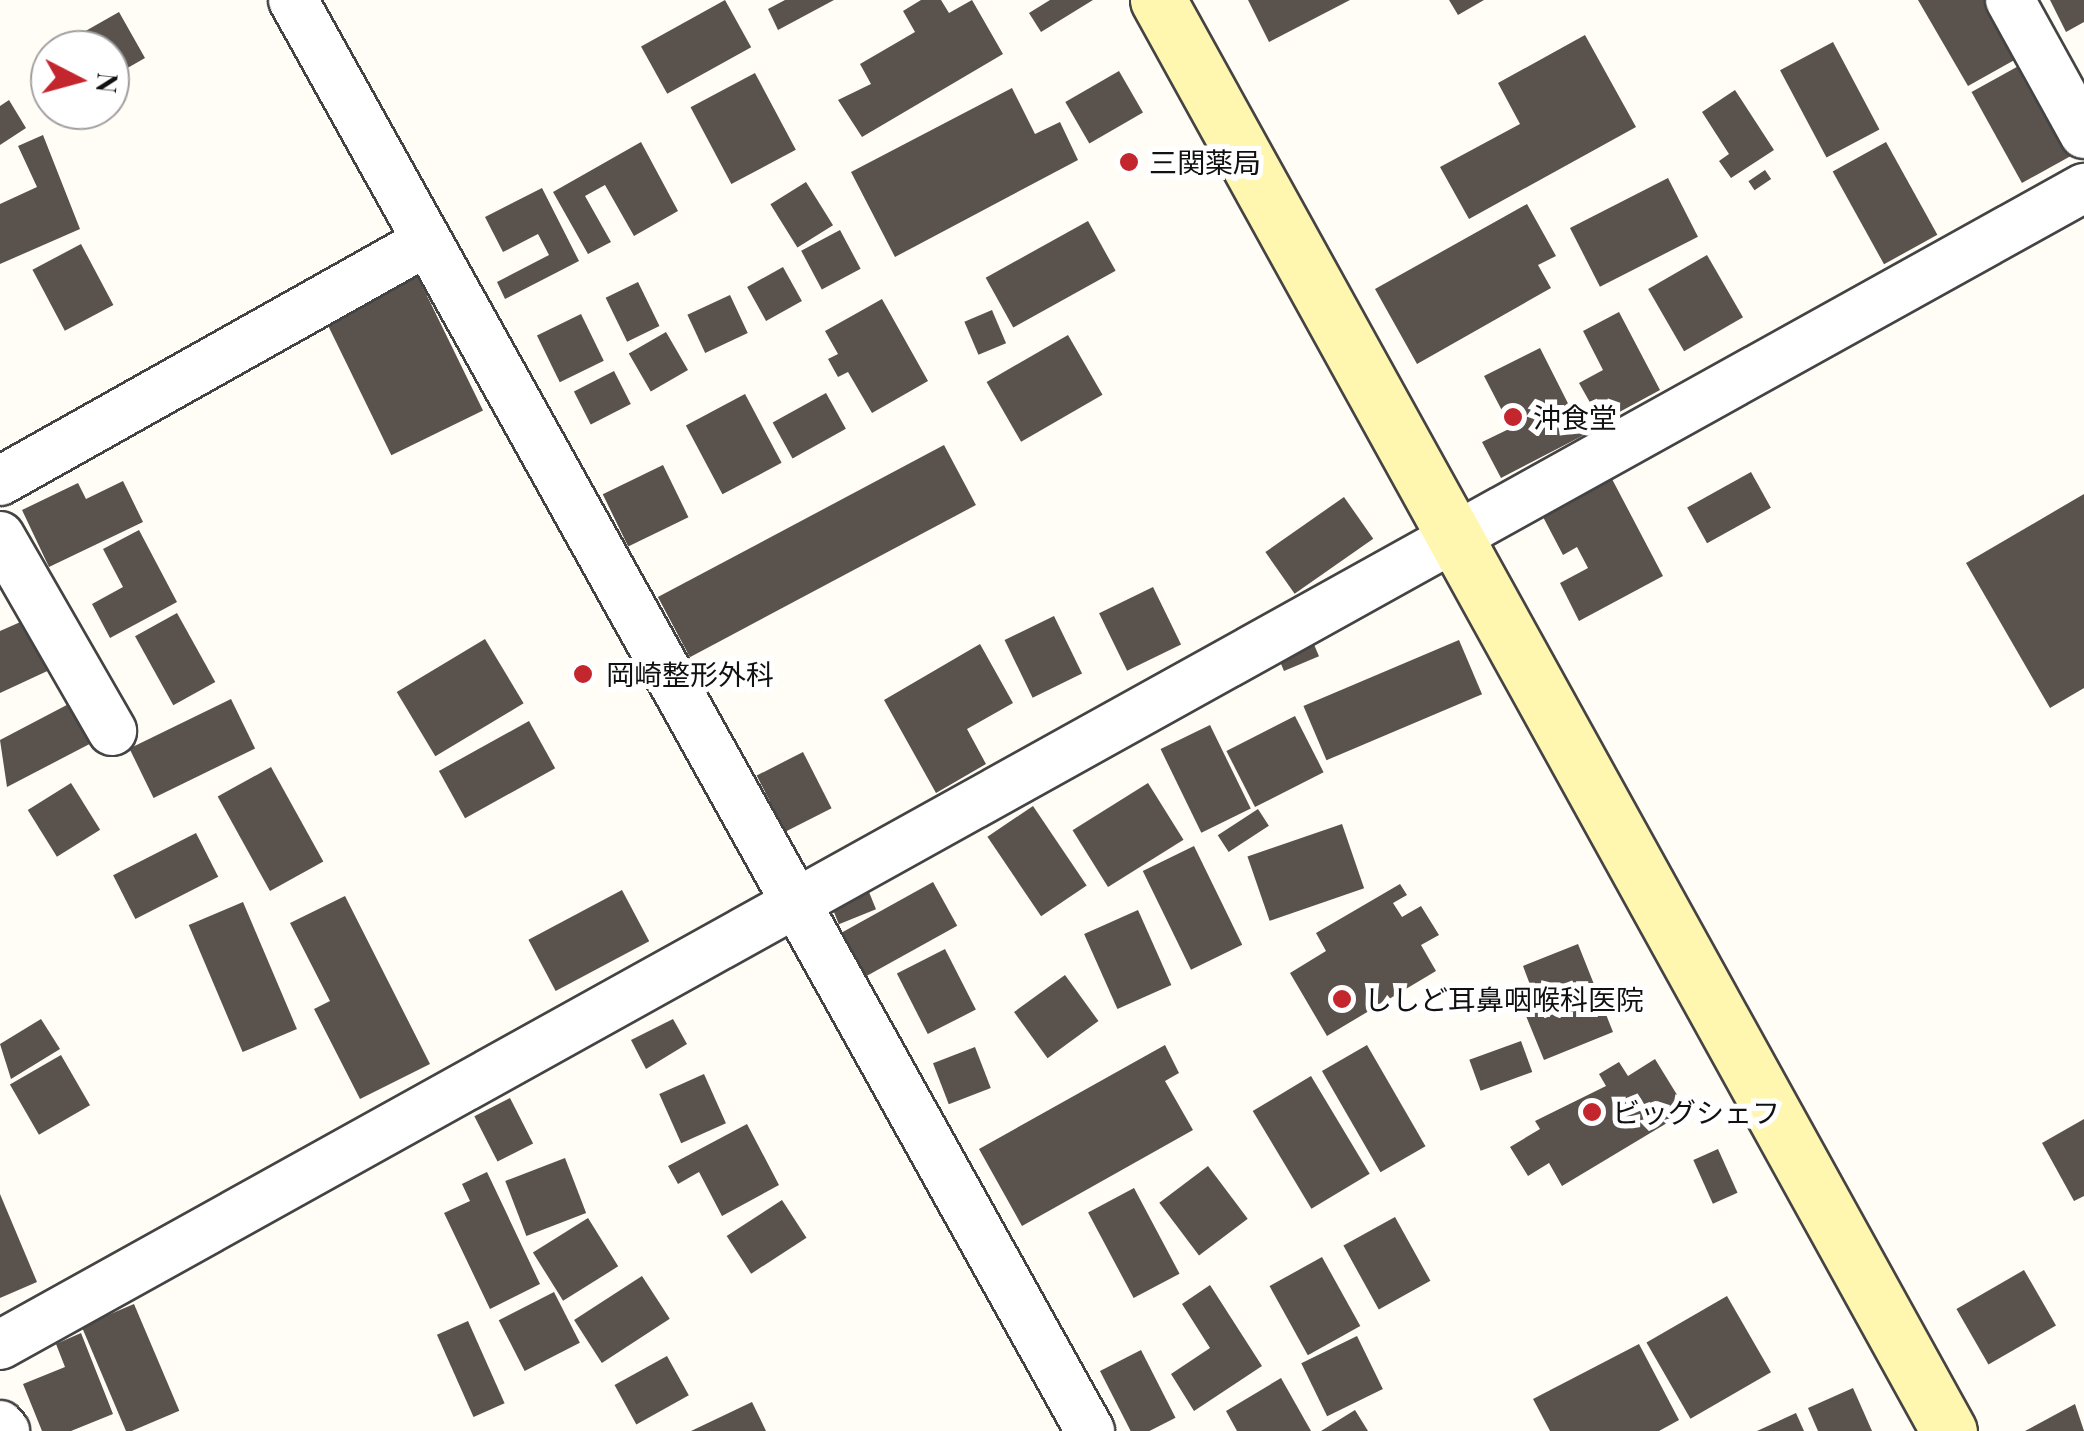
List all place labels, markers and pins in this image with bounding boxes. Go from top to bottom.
place label: 三関薬局 [1149,145,1261,179]
marker: 三関薬局 [1118,151,1140,173]
place label: 沖食堂 [1533,400,1617,434]
marker: 沖食堂 [1502,406,1524,428]
place label: 岡崎整形外科 [606,657,774,691]
marker: 岡崎整形外科 [570,661,596,687]
place label: ししど耳鼻咽喉科医院 [1364,982,1644,1016]
marker: ししど耳鼻咽喉科医院 [1329,986,1355,1012]
place label: ビッグシェフ [1612,1095,1780,1129]
marker: ビッグシェフ [1581,1101,1603,1123]

